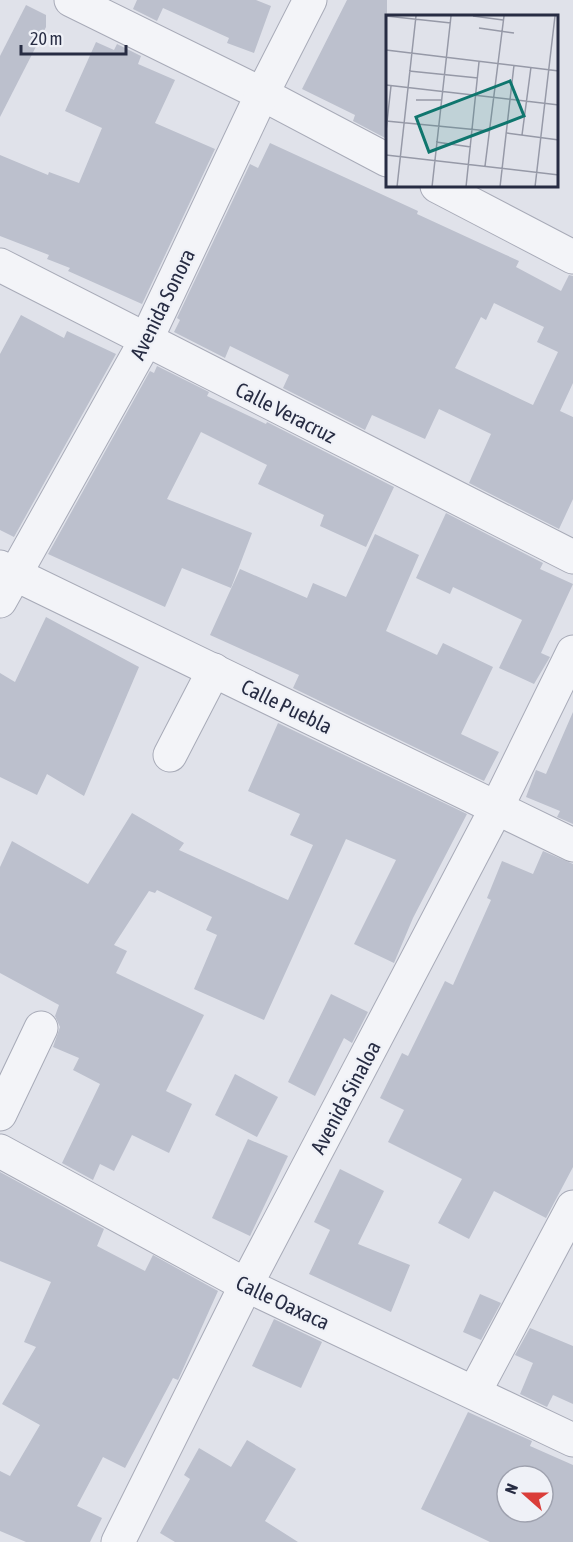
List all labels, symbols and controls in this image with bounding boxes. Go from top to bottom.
inset map [386,15,558,188]
scale bar [21,18,126,56]
text: 20 m [30,28,62,49]
street label: Avenida Sonora [125,245,199,363]
street label: Calle Veracruz [232,377,340,448]
street label: Calle Puebla [238,674,336,738]
street label: Avenida Sinaloa [305,1036,385,1158]
street label: Calle Oaxaca [232,1270,334,1334]
north arrow [495,1464,555,1524]
text: N [501,1481,521,1496]

